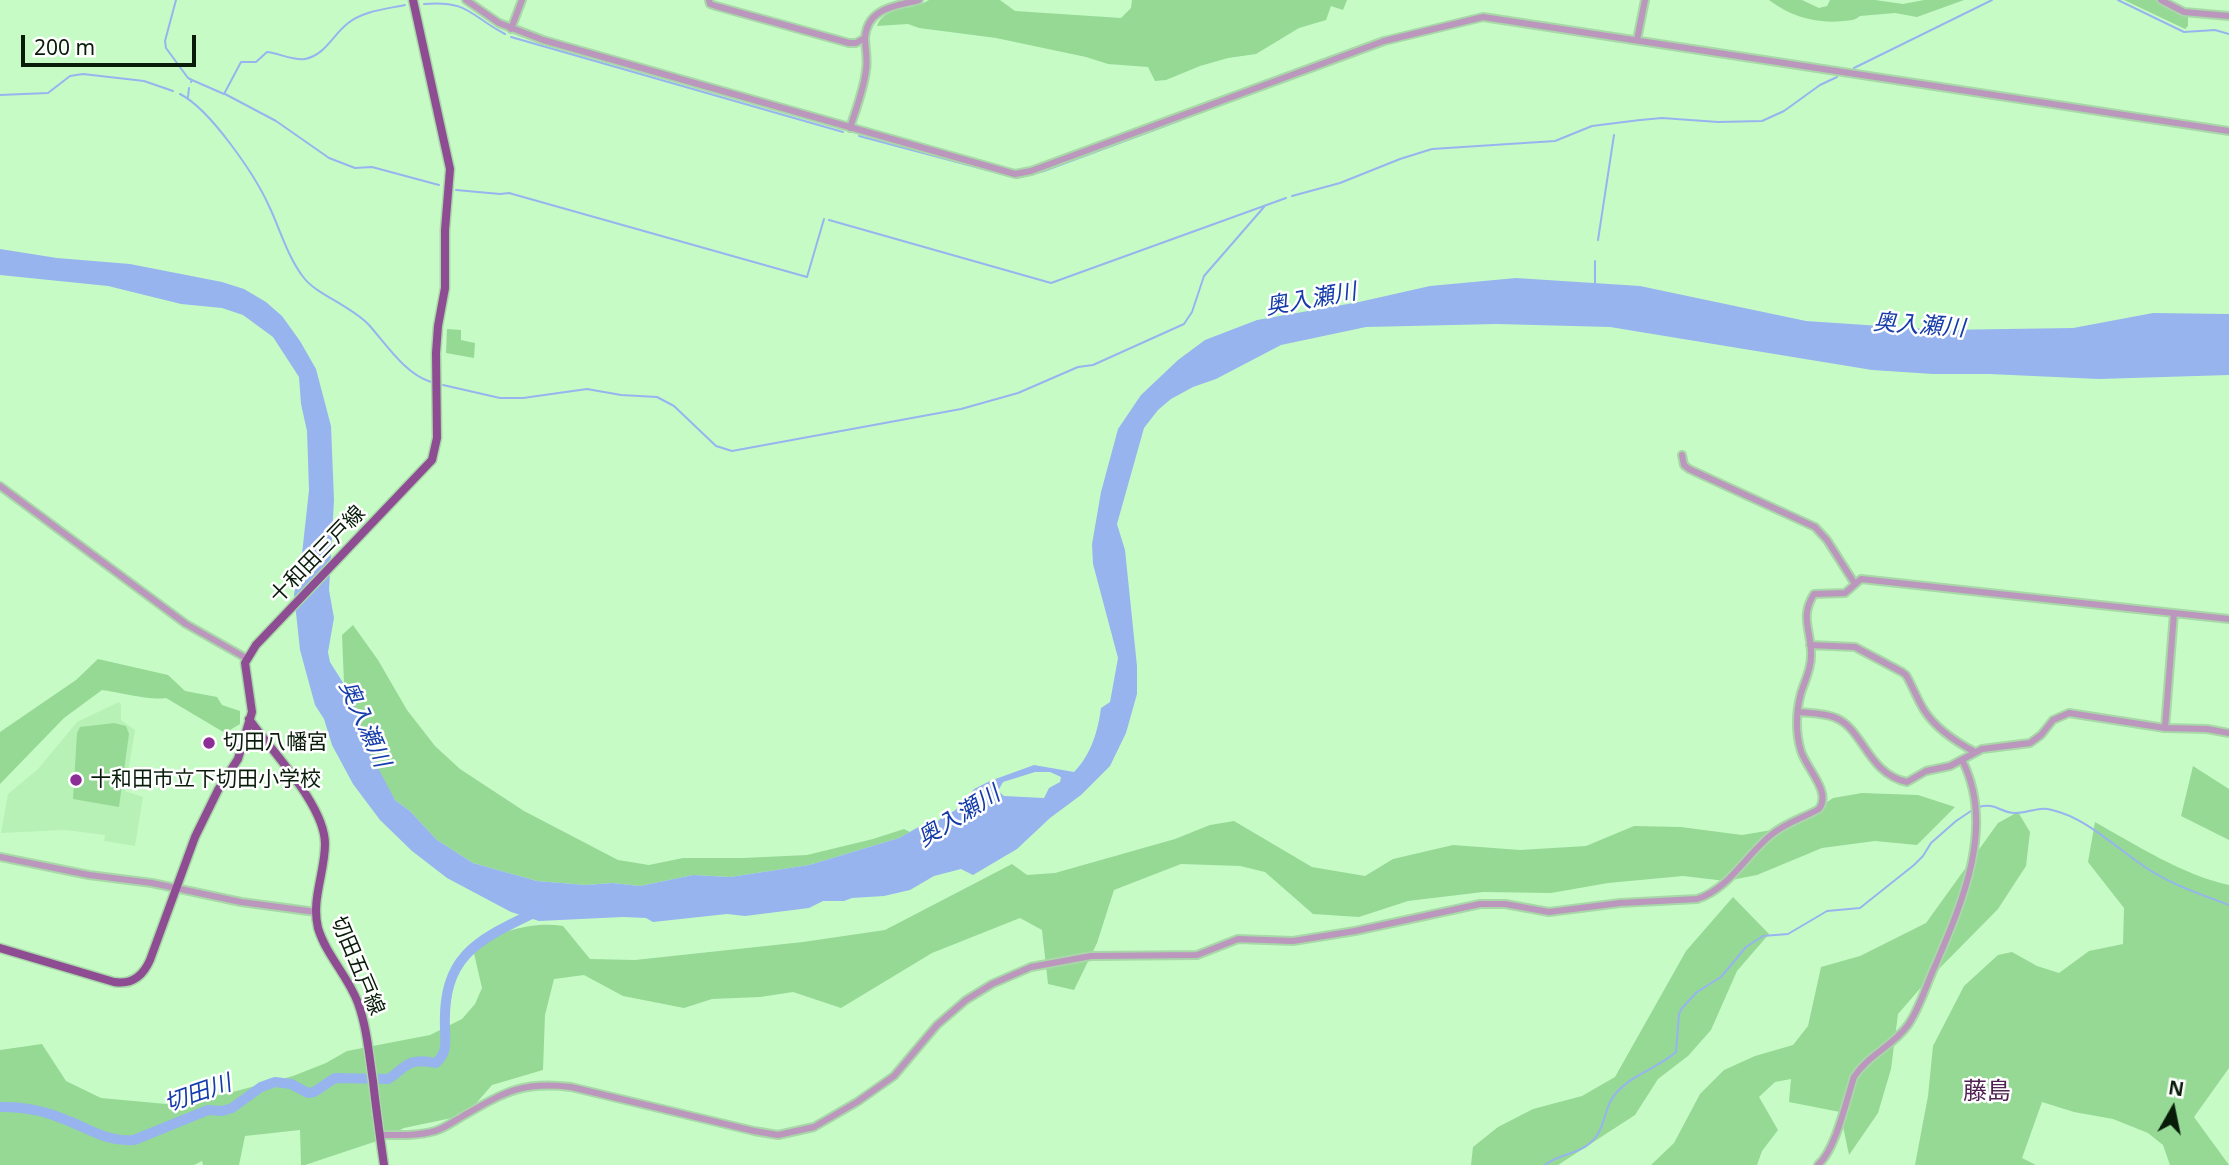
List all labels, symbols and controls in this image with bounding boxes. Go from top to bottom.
scale bar [24,21,200,65]
text: 200 m [34,33,95,61]
water label: 奥入瀬川 [1263,278,1359,322]
water label: 奥入瀬川 [1872,309,1966,343]
street label: 十和田三戸線 [265,501,371,609]
water label: 奥入瀬川 [333,676,395,772]
place label: 切田八幡宮 [223,730,328,756]
marker: 切田八幡宮 [201,735,217,751]
place label: 十和田市立下切田小学校 [90,767,321,793]
marker: 十和田市立下切田小学校 [68,772,84,788]
water label: 奥入瀬川 [913,781,1005,853]
street label: 切田五戸線 [325,913,389,1019]
water label: 切田川 [161,1070,235,1118]
north arrow [2138,1074,2208,1144]
text: N [2167,1074,2186,1102]
district label: 藤島 [1963,1078,2011,1106]

